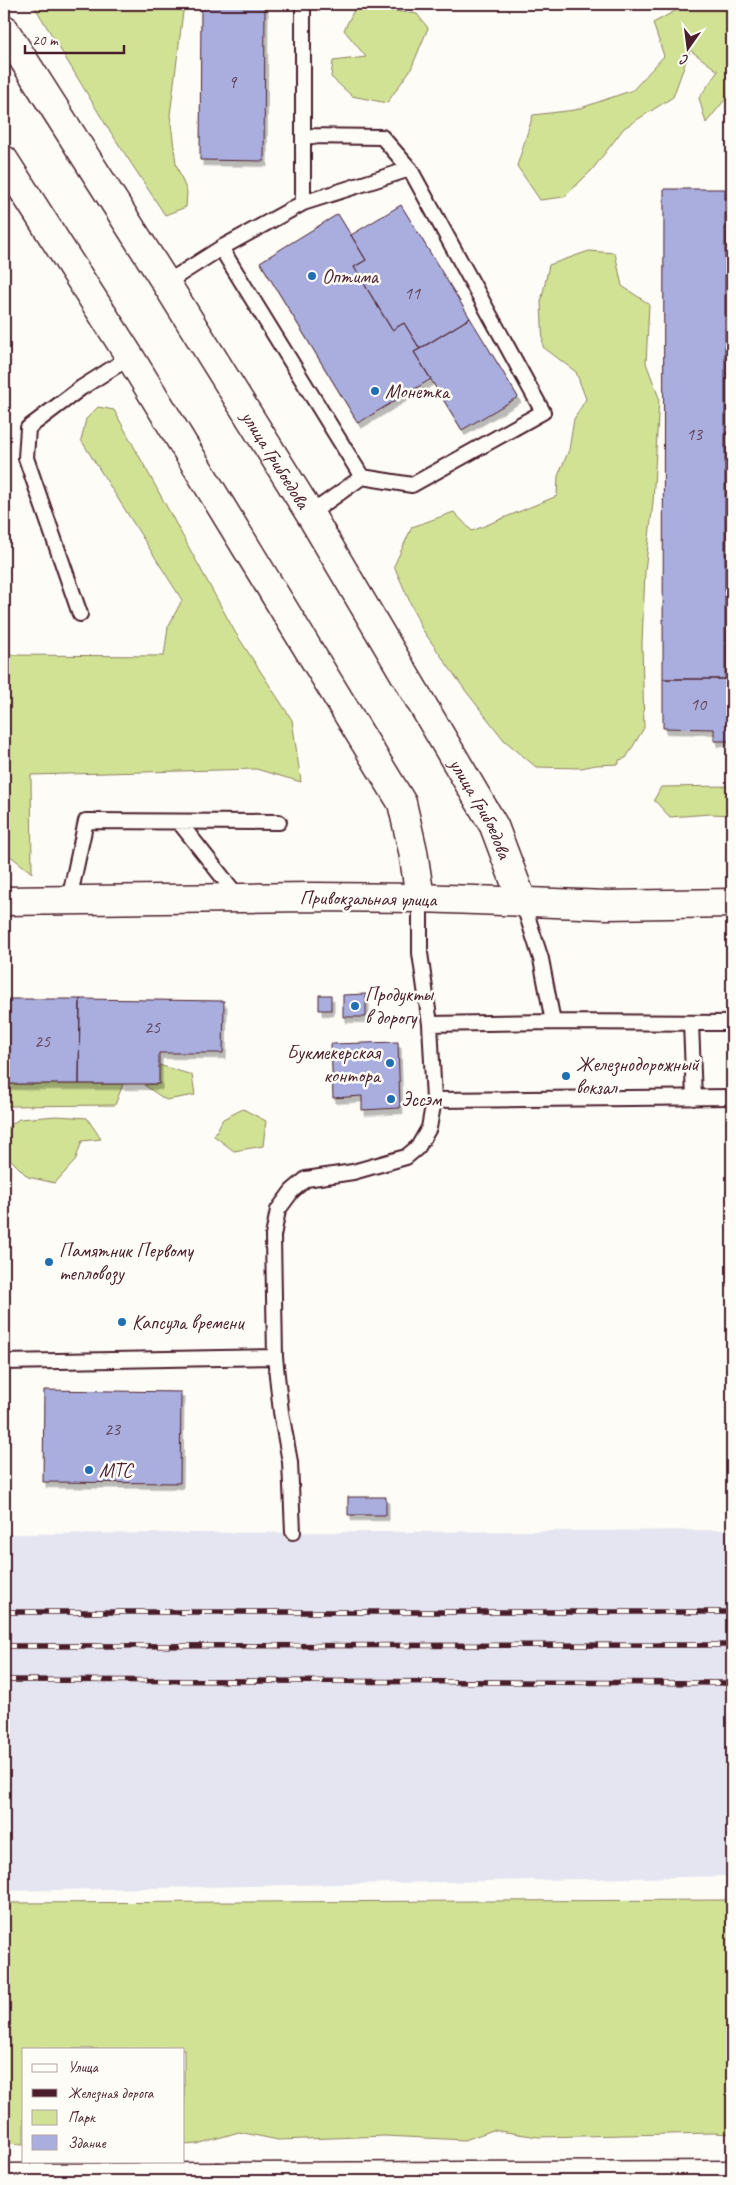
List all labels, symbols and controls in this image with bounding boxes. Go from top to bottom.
scale bar [25,22,124,54]
north arrow [664,22,714,72]
text: 20 m [32,31,59,50]
text: С [678,51,690,69]
house number: 9 [228,71,238,93]
place label: Оптима [322,264,380,289]
marker: Оптима [306,270,318,282]
house number: 11 [404,282,421,304]
place label: Монетка [385,379,451,404]
marker: Монетка [369,385,381,397]
street label: улица Грибоедова [235,405,316,515]
house number: 13 [686,423,704,445]
house number: 10 [690,693,708,715]
street label: улица Грибоедова [443,753,518,864]
street label: Привокзальная улица [299,885,439,913]
place label: Продукты в дорогу [365,982,434,1030]
marker: Продукты в дорогу [349,1000,361,1012]
house number: 25 [144,1016,161,1038]
house number: 25 [34,1030,51,1052]
place label: Букмекерская контора [287,1040,382,1088]
place label: Железнодорожный вокзал [576,1052,700,1100]
marker: Букмекерская контора [384,1057,396,1069]
marker: Железнодорожный вокзал [560,1070,572,1082]
place label: Эссэм [401,1087,443,1112]
marker: Эссэм [385,1093,397,1105]
place label: Памятник Первому тепловозу [59,1238,195,1286]
marker: Памятник Первому тепловозу [43,1256,55,1268]
place label: Капсула времени [132,1310,245,1335]
marker: Капсула времени [116,1316,128,1328]
house number: 23 [104,1418,122,1440]
place label: МТС [99,1458,135,1483]
marker: МТС [83,1464,95,1476]
legend [22,2048,185,2162]
text: Улица [68,2058,99,2077]
text: Железная дорога [68,2084,155,2103]
text: Парк [68,2108,96,2127]
text: Здание [68,2134,107,2153]

